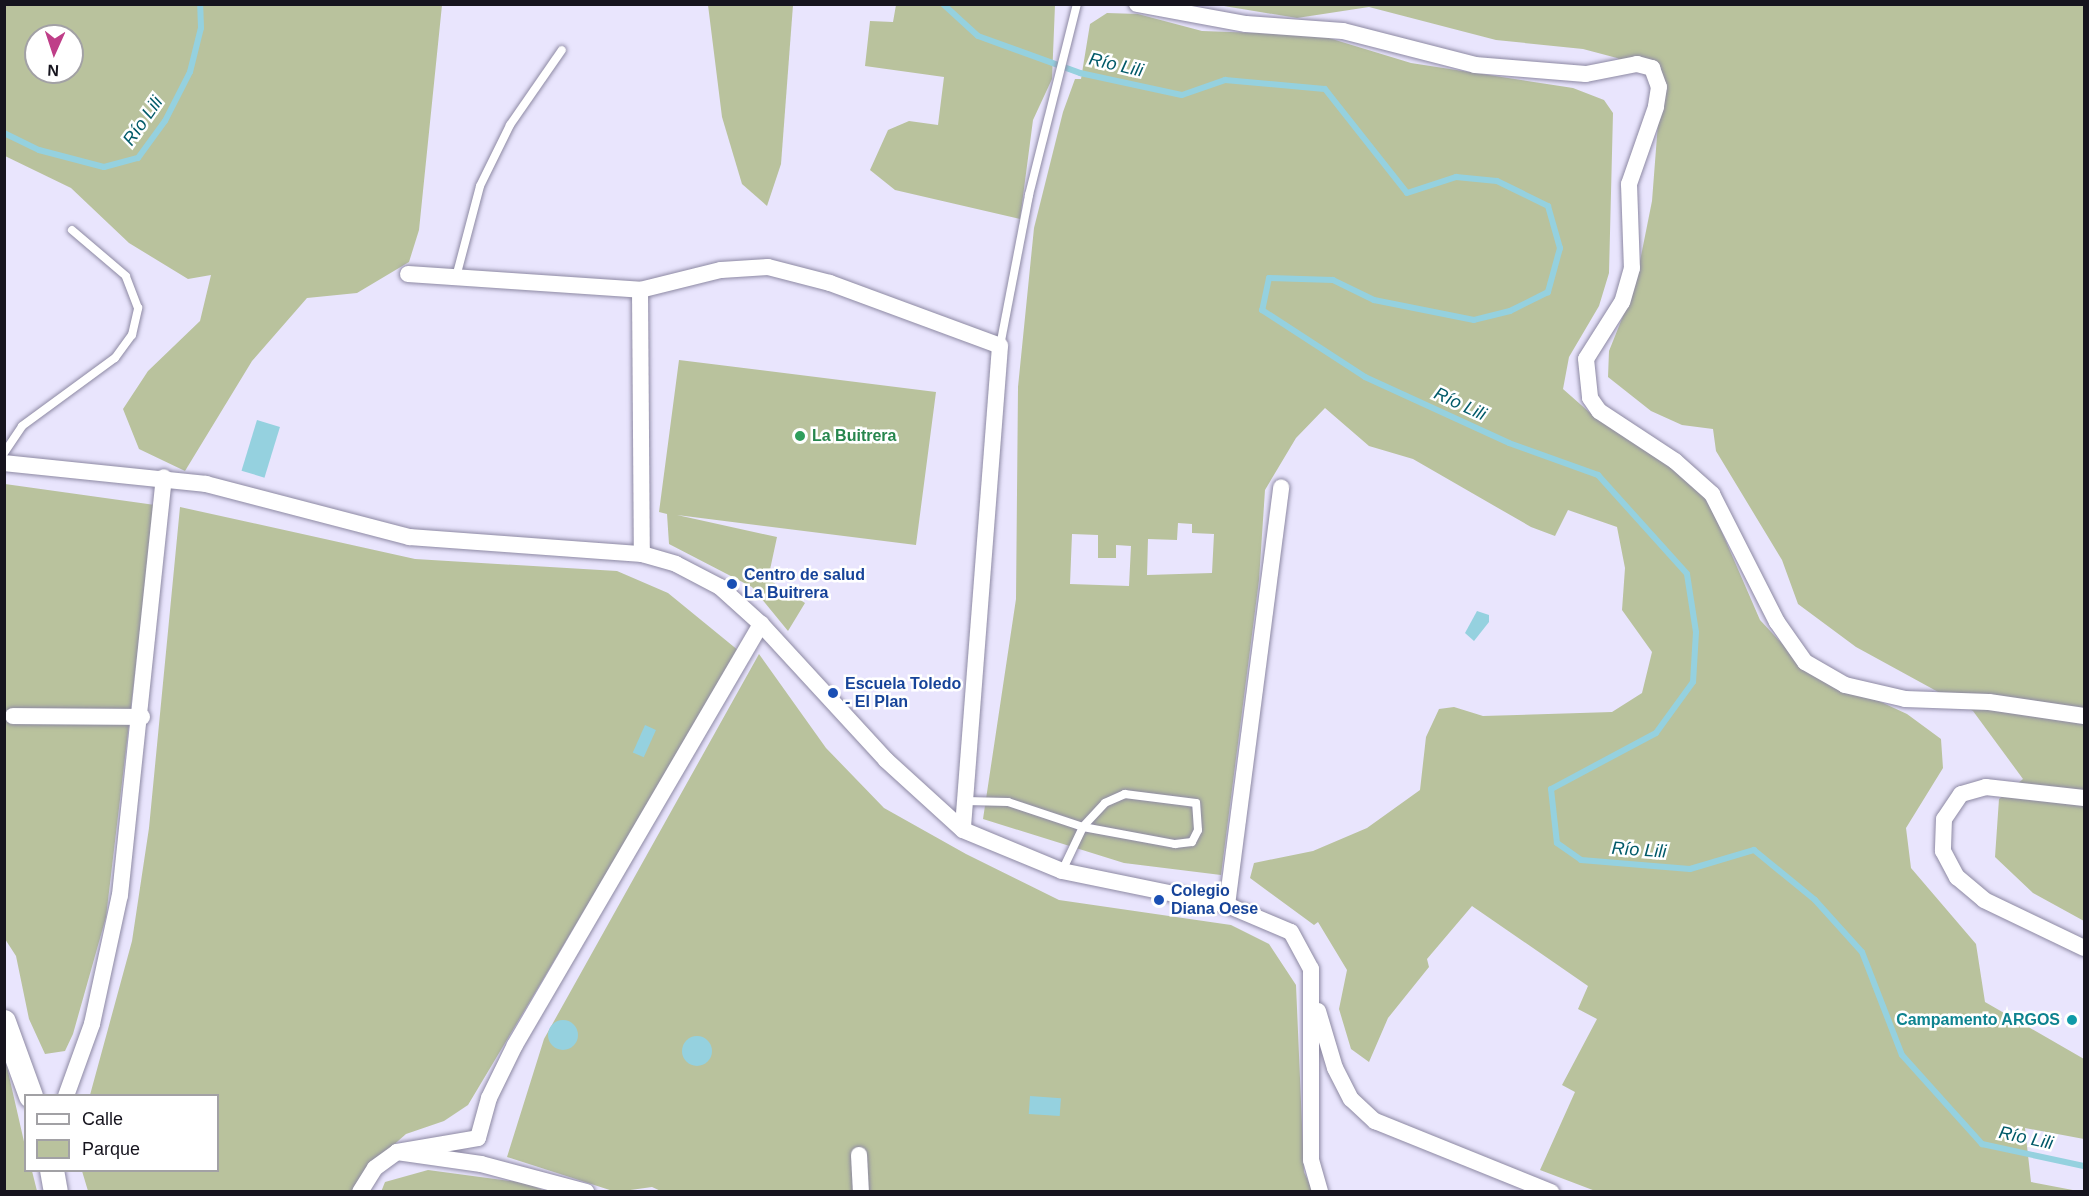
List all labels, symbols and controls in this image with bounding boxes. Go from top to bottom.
north arrow [24,24,84,84]
water label: Río Lili [1087,48,1145,82]
text: N [47,62,59,79]
water label: Río Lili [118,92,168,150]
water label: Río Lili [1431,383,1489,425]
place label: La Buitrera [812,426,896,446]
marker: La Buitrera [793,429,807,443]
place label: Centro de salud La Buitrera [744,565,865,603]
marker: Centro de salud La Buitrera [725,577,739,591]
place label: Escuela Toledo - El Plan [845,674,961,712]
marker: Escuela Toledo - El Plan [826,686,840,700]
water label: Río Lili [1611,837,1667,863]
place label: Colegio Diana Oese [1171,881,1258,919]
marker: Colegio Diana Oese [1152,893,1166,907]
place label: Campamento ARGOS [1896,1010,2060,1030]
marker: Campamento ARGOS [2065,1013,2079,1027]
legend [24,1094,219,1172]
text: Calle [82,1109,123,1129]
water label: Río Lili [1997,1122,2055,1154]
text: Parque [82,1139,140,1159]

